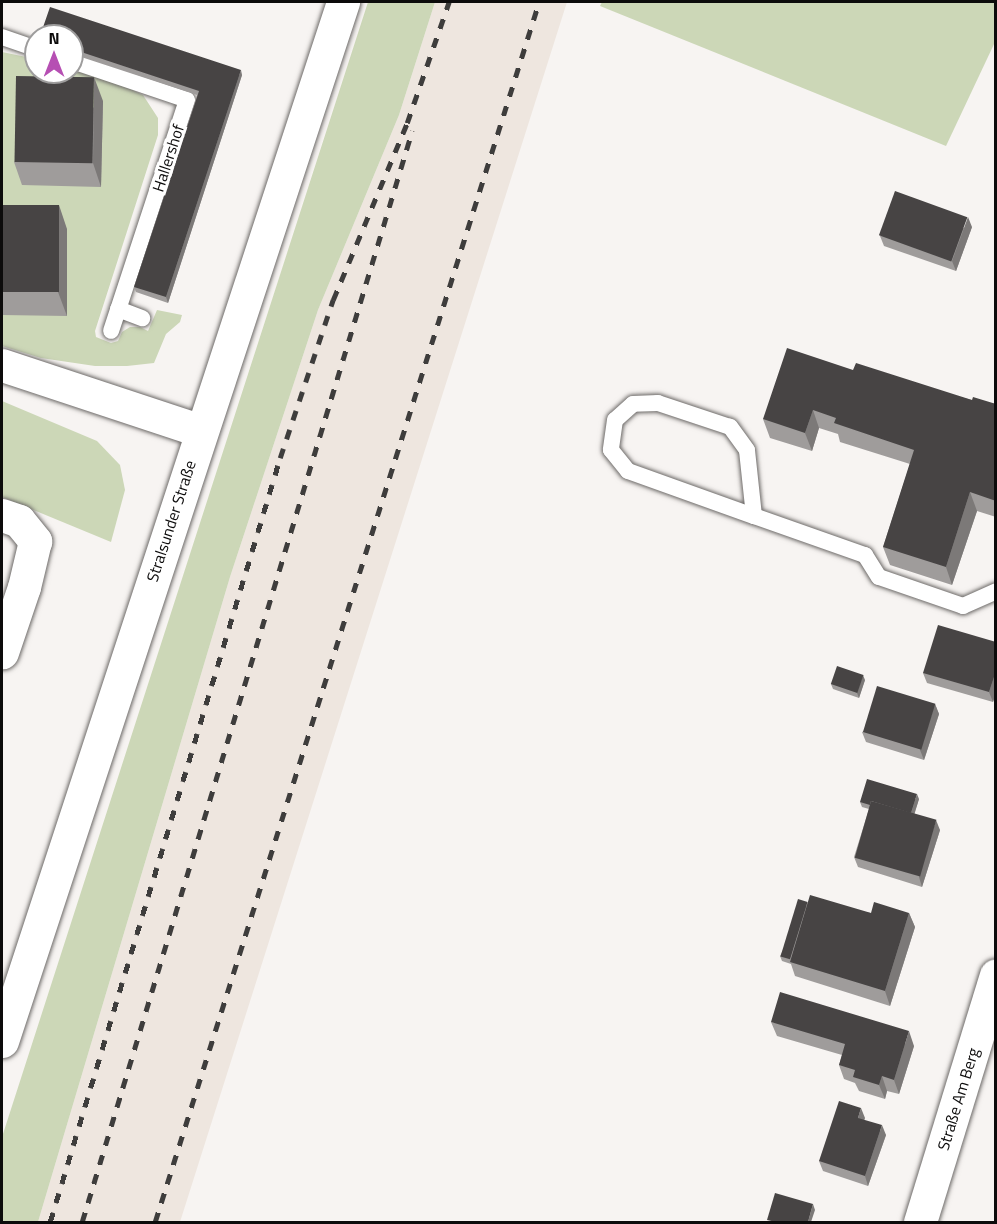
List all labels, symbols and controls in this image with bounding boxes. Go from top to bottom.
north arrow [24,24,84,84]
text: N [48,26,60,50]
street label: Hallershof [148,122,188,194]
street label: Stralsunder Straße [142,458,200,584]
street label: Straße Am Berg [933,1045,983,1153]

